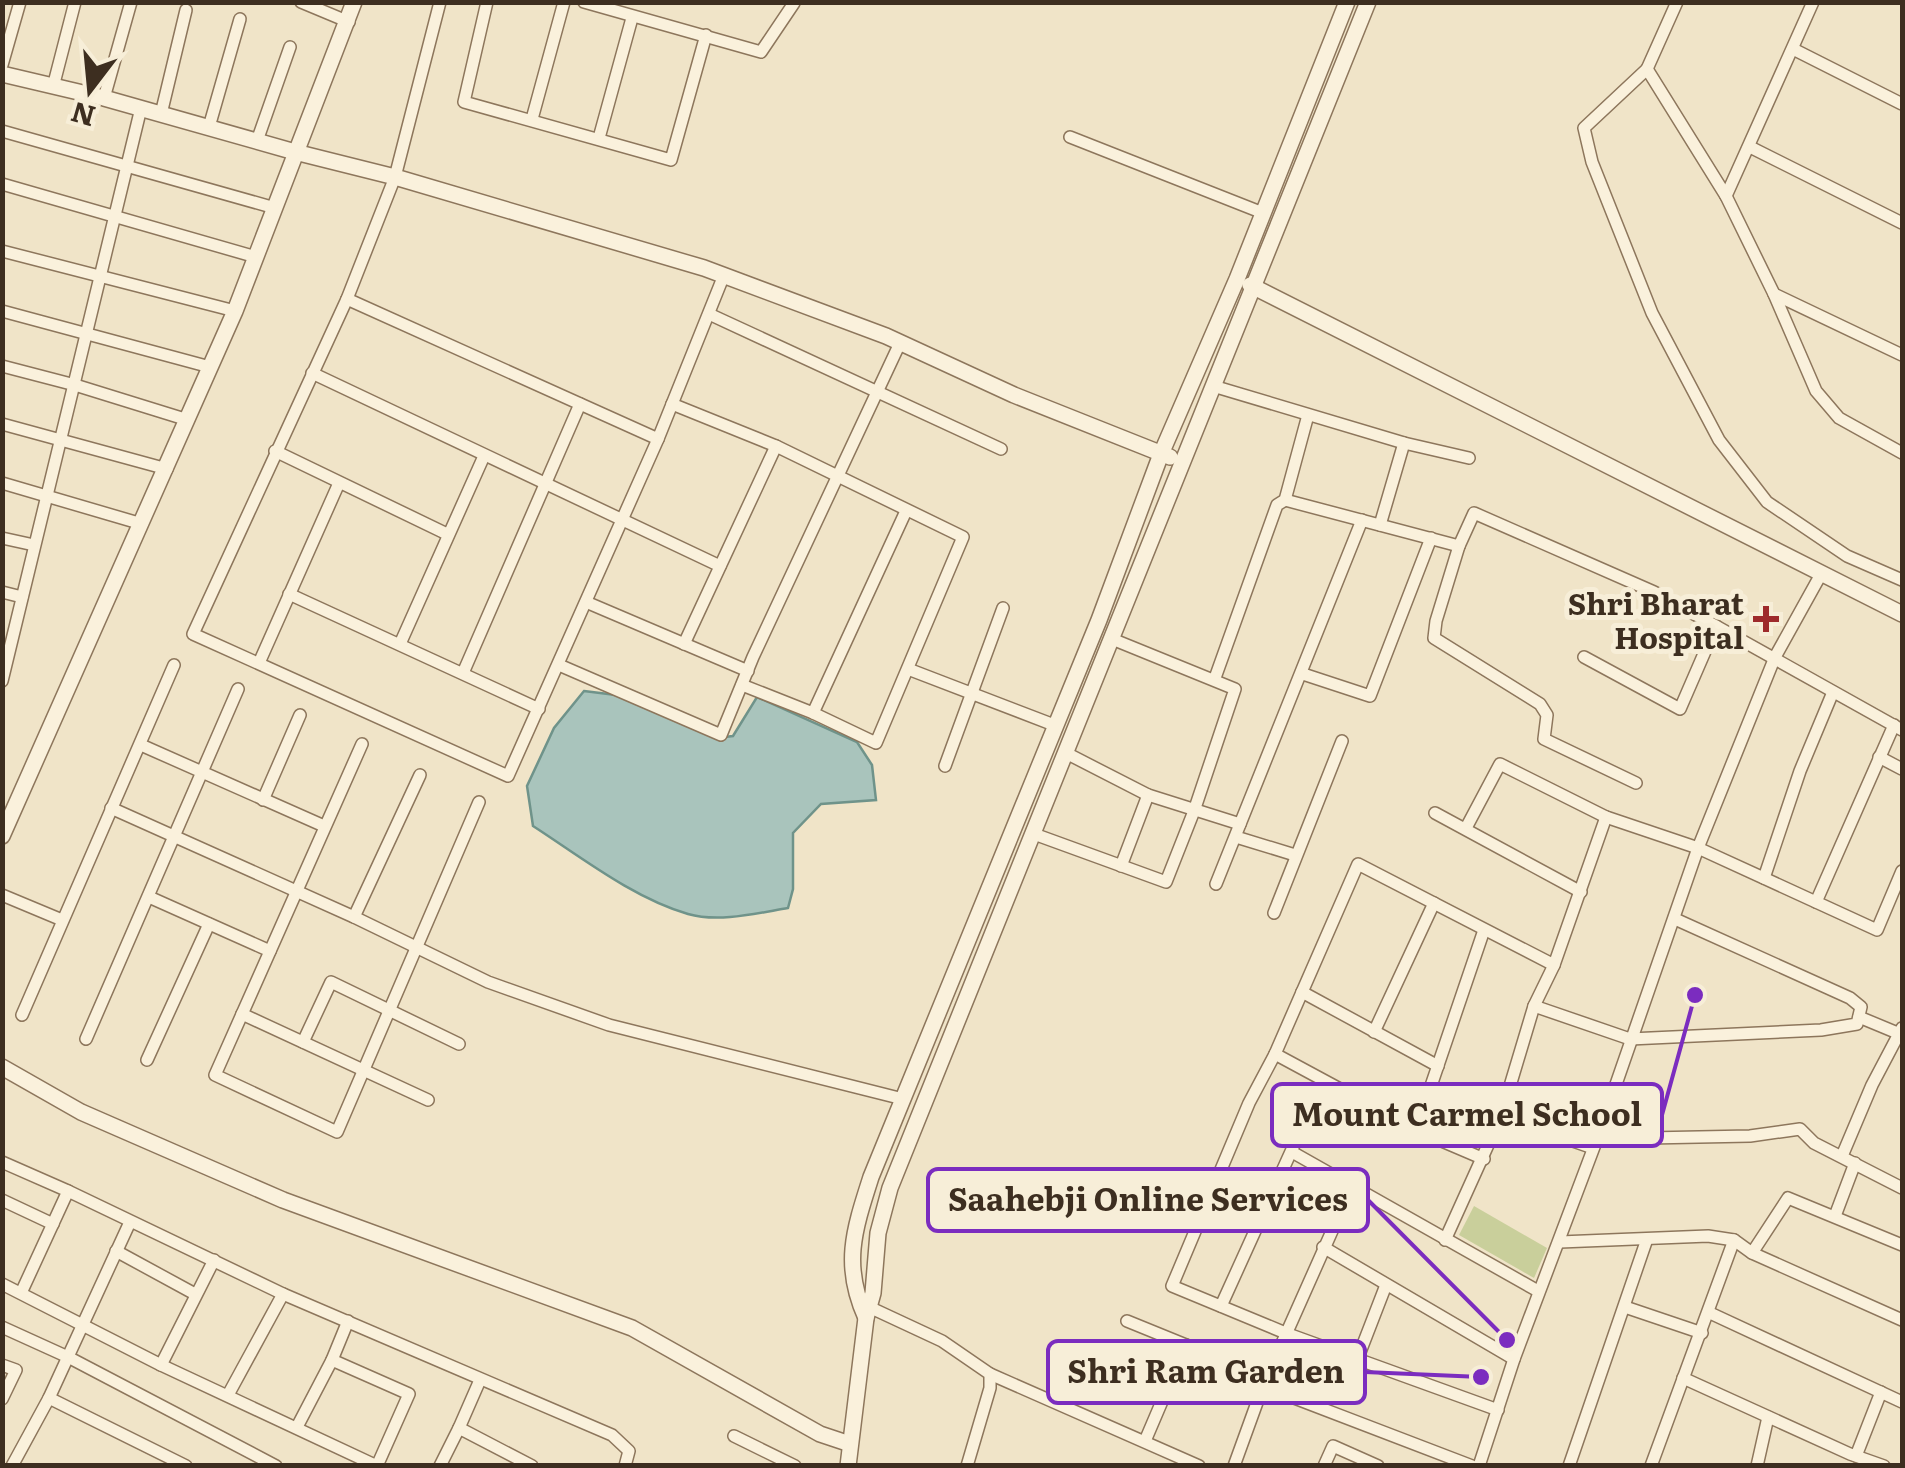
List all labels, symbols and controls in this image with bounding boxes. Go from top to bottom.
north arrow [40,40,140,140]
text: N [65,93,100,139]
place label: Shri Bharat Hospital [1568,580,1745,658]
marker: Shri Bharat Hospital [1753,606,1779,632]
callout: Mount Carmel School [1272,1084,1662,1146]
text: Mount Carmel School [1292,1088,1642,1136]
callout: Saahebji Online Services [928,1169,1368,1231]
text: Saahebji Online Services [948,1173,1348,1221]
callout: Shri Ram Garden [1048,1341,1365,1403]
text: Shri Ram Garden [1067,1345,1345,1393]

